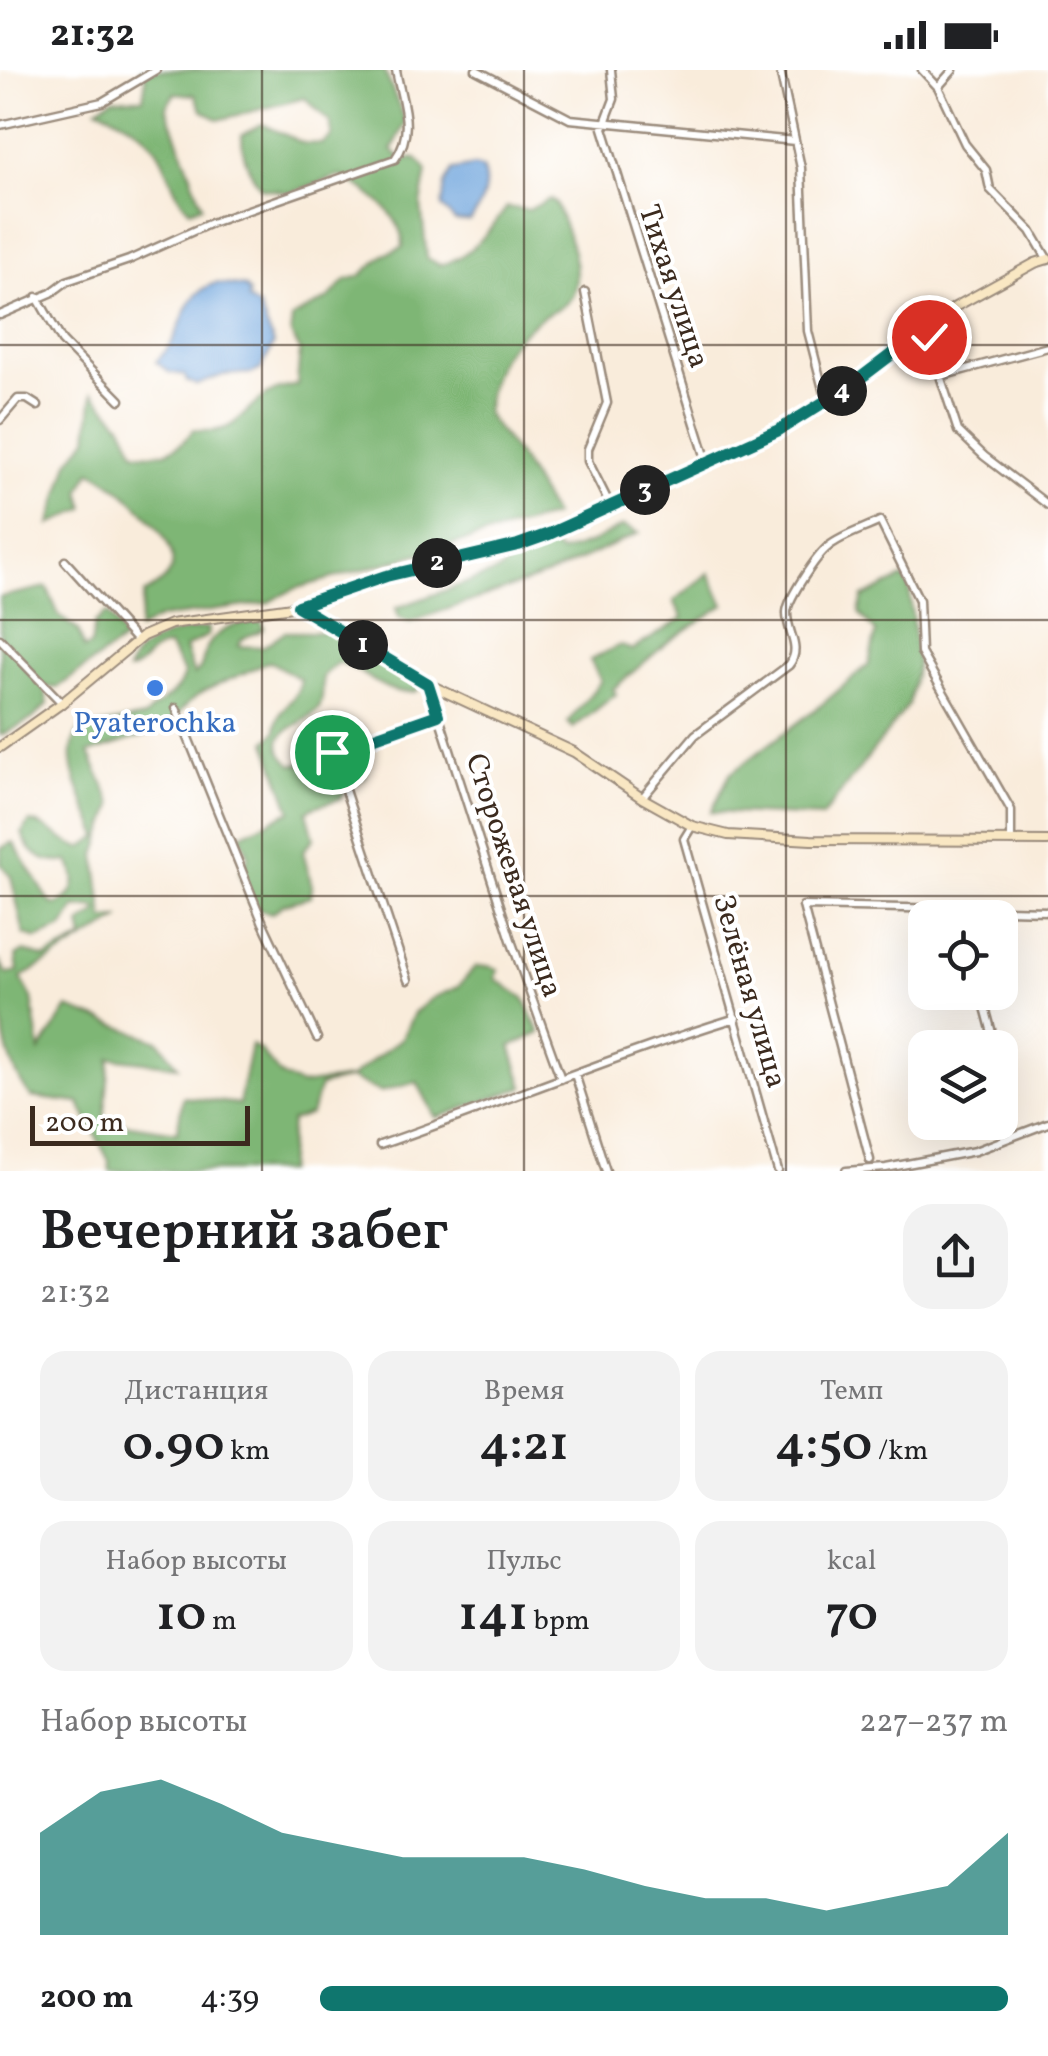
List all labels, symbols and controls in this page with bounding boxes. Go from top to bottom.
text: 21:32 [50,9,135,62]
street label: Тихая улица [627,200,719,374]
pin [887,295,972,380]
icon: check [902,310,957,365]
pin: 4 [817,366,867,416]
text: 4 [834,371,850,410]
pin: 3 [620,465,670,515]
text: 3 [638,470,652,509]
pin: 2 [412,538,462,588]
text: 2 [430,543,444,582]
pin: 1 [338,620,388,670]
text: 1 [357,625,369,664]
marker: Pyaterochka [144,677,166,699]
place label: Pyaterochka [74,703,236,745]
pin [290,710,375,795]
icon: arrive [305,725,360,780]
street label: Сторожевая улица [454,748,572,1003]
street label: Зелёная улица [701,890,797,1093]
map controls [908,900,1018,1140]
button: locate [908,900,1018,1010]
button: layers [908,1030,1018,1140]
scale bar [30,1101,250,1146]
text: 200 m [45,1104,124,1143]
text: Вечерний забег [40,1196,448,1272]
button: share [903,1204,1008,1309]
text: 21:32 [40,1272,111,1316]
text: Дистанция [124,1372,268,1411]
text: Время [484,1372,564,1411]
text: Темп [820,1372,883,1411]
text: 0.90 [123,1411,224,1481]
text: 4:21 [479,1411,569,1481]
text: 4:50 [775,1411,872,1481]
text: km [224,1432,270,1471]
text: /km [872,1432,928,1471]
text: Набор высоты [106,1542,287,1581]
text: Пульс [486,1542,562,1581]
text: kcal [827,1542,877,1581]
text: 10 [156,1581,206,1651]
text: 141 [458,1581,528,1651]
text: 70 [825,1581,878,1651]
text: m [206,1602,237,1641]
text: bpm [528,1602,590,1641]
text: Набор высоты [40,1701,247,1745]
text: 227–237 m [859,1701,1008,1745]
text: 200 m [40,1977,134,2021]
text: 4:39 [200,1977,259,2021]

